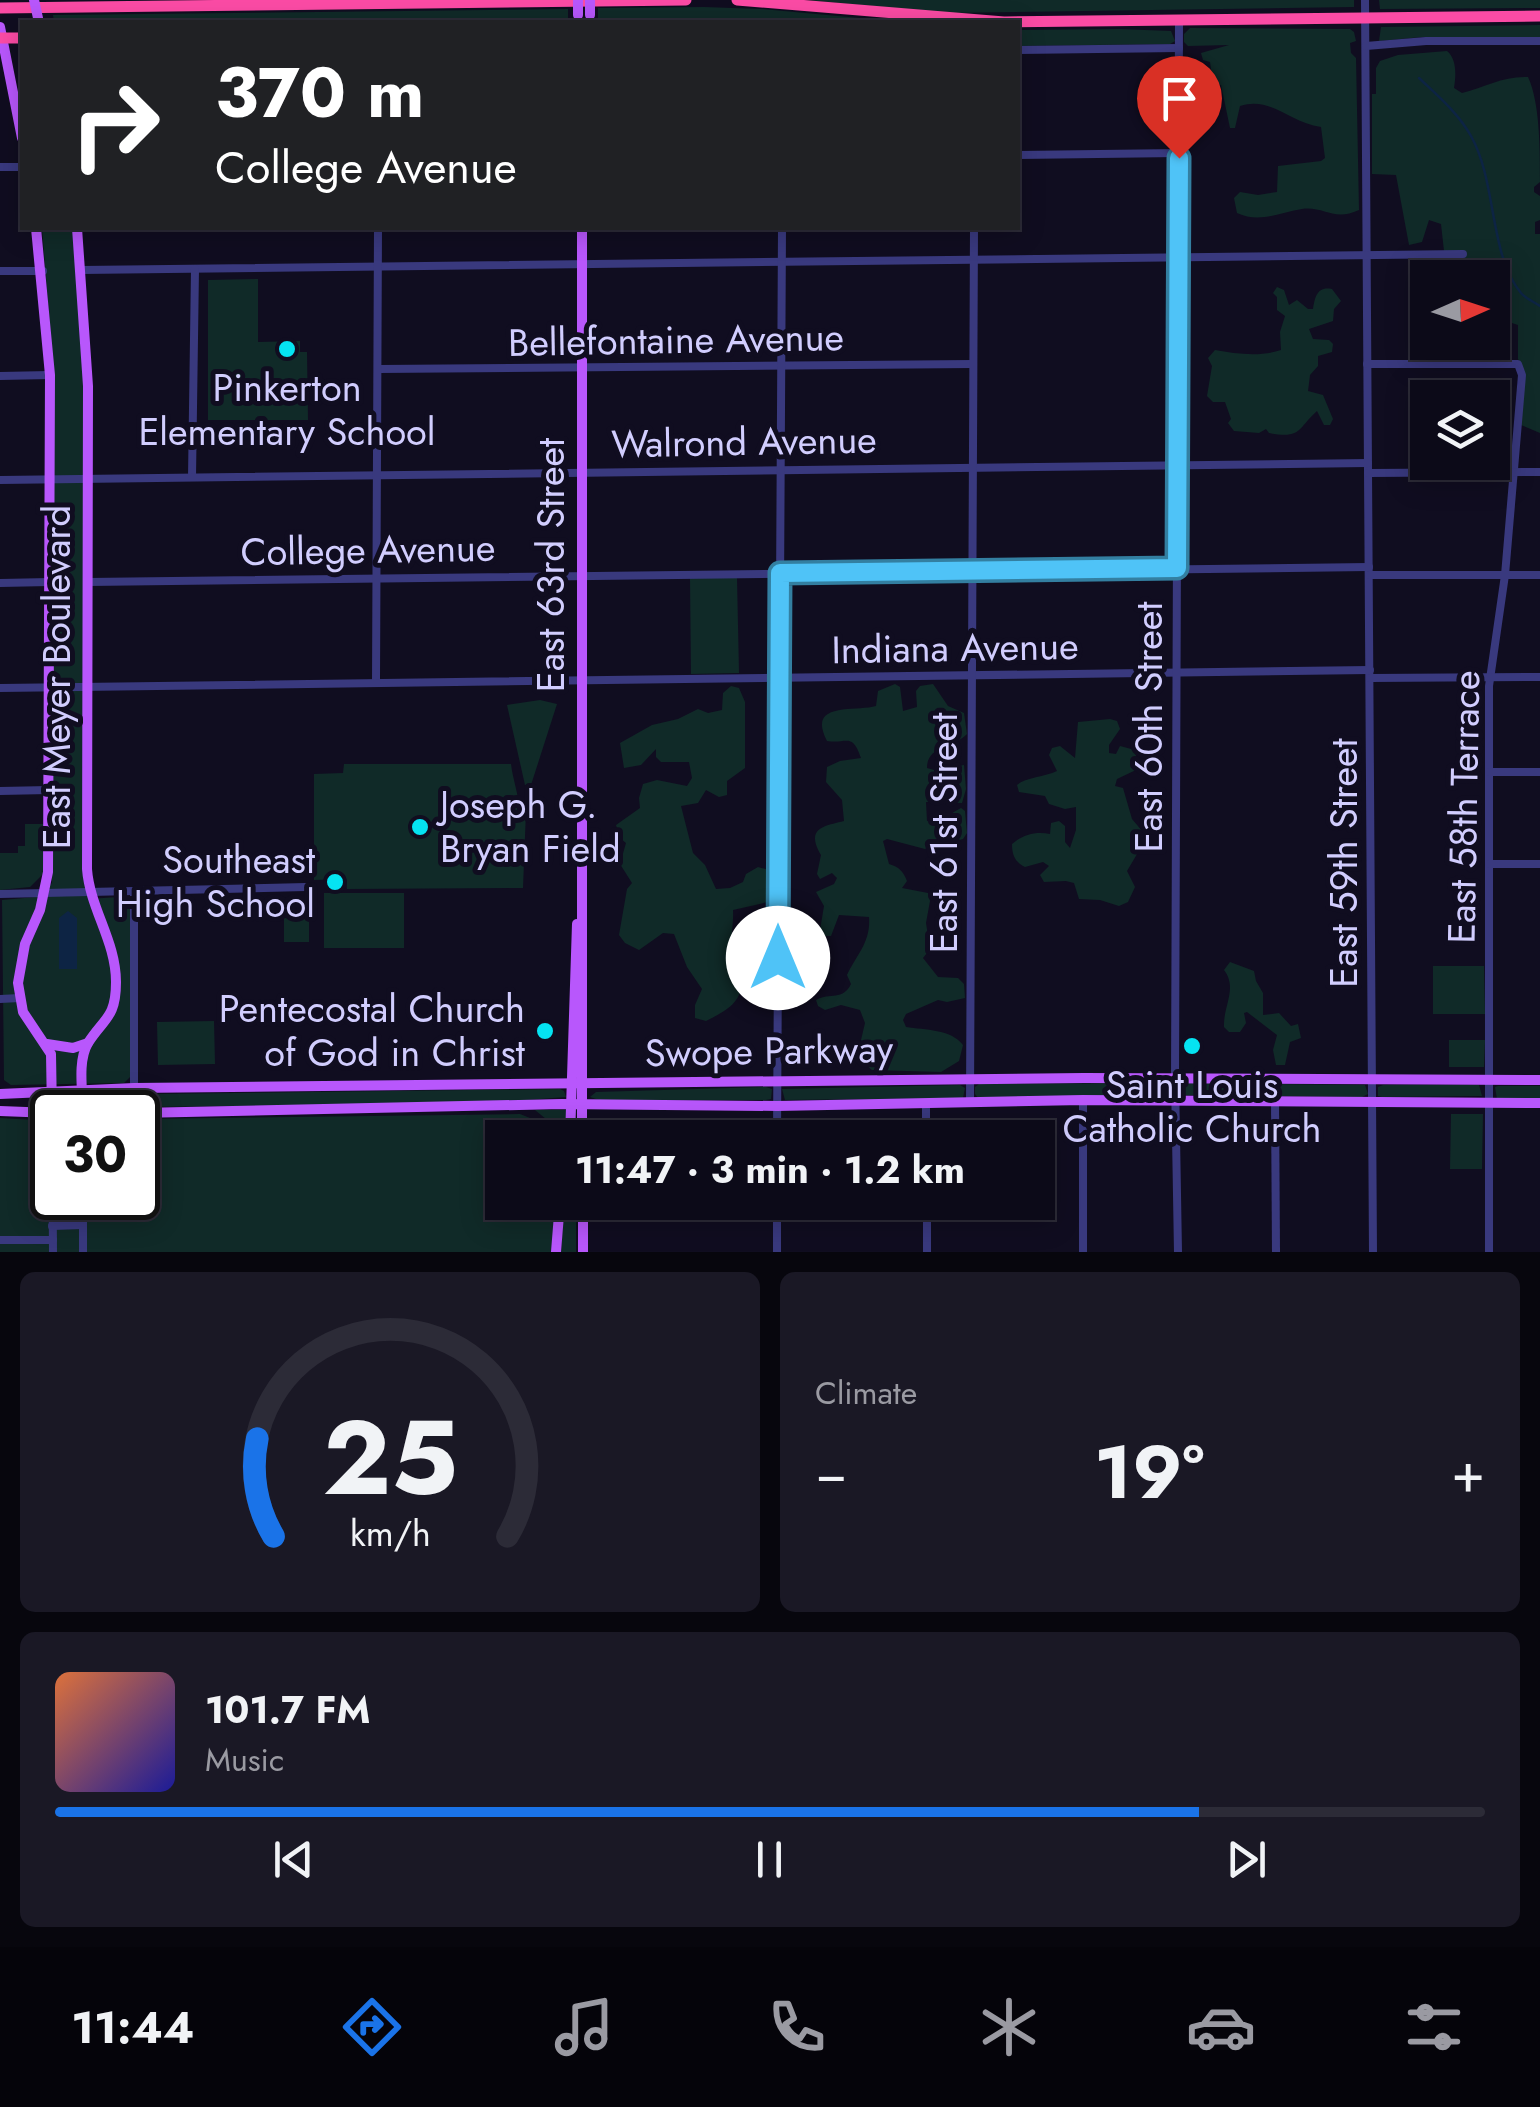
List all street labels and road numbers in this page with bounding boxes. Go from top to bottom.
street label: Bellefontaine Avenue [508,309,844,370]
street label: Walrond Avenue [611,412,877,471]
street label: East 63rd Street [523,438,578,692]
street label: East Meyer Boulevard [29,505,84,849]
street label: College Avenue [240,520,496,579]
street label: East 60th Street [1121,602,1176,852]
street label: Indiana Avenue [831,618,1079,677]
street label: East 58th Terrace [1434,670,1493,944]
street label: East 61st Street [916,713,971,953]
street label: East 59th Street [1316,738,1371,988]
street label: Swope Parkway [644,1021,894,1080]

